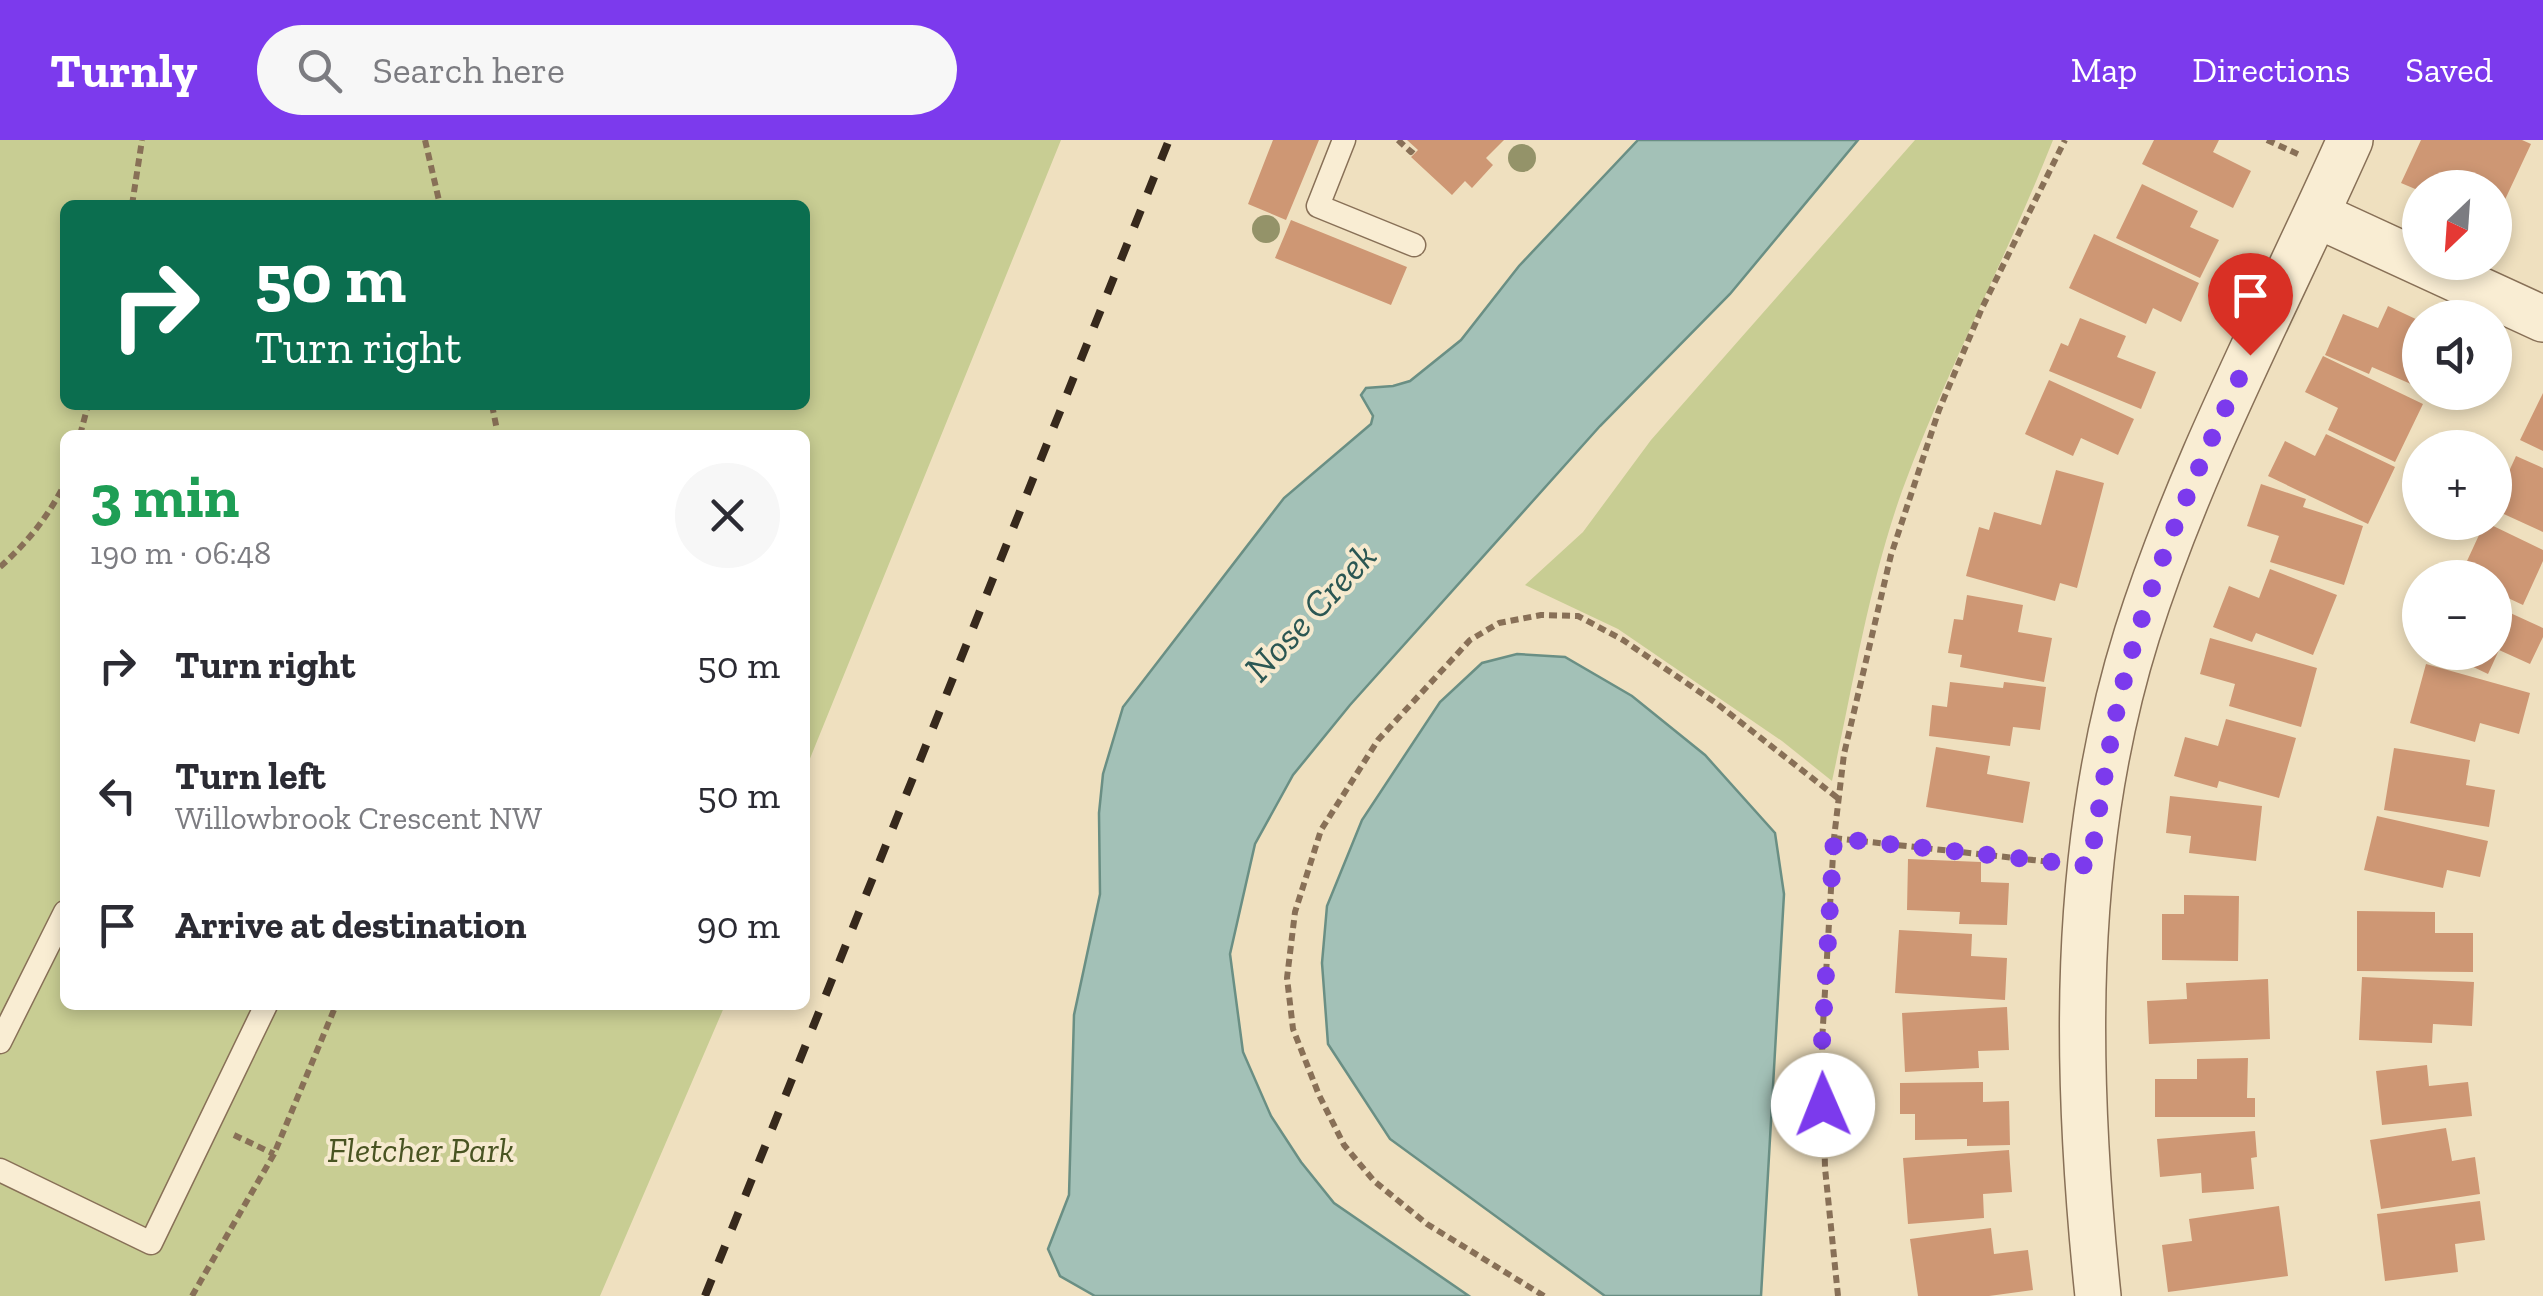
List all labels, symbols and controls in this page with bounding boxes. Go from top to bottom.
search box [257,25,957,115]
text: Turnly [50,42,197,99]
icon: search [292,43,347,98]
text: Search here [372,47,565,93]
text: Map [2071,49,2137,91]
text: Directions [2192,49,2350,91]
text: Saved [2405,49,2493,91]
north arrow [2402,170,2512,280]
map controls [2402,170,2512,670]
text: 50 m [255,236,406,320]
icon: right [90,240,220,370]
pin [2208,253,2293,356]
icon: arrive [2223,268,2278,323]
button: sound [2402,300,2512,410]
text: Turn right [255,321,461,375]
button: + [2402,430,2512,540]
text: 3 min [90,460,239,532]
button: close [675,463,780,568]
water label: Nose Creek [1234,533,1386,691]
text: 190 m · 06:48 [90,534,271,572]
button: − [2402,560,2512,670]
icon: right [90,638,145,693]
text: Turn right [175,642,355,688]
text: 50 m [697,642,780,688]
text: Turn left [175,753,326,799]
icon: left [90,768,145,823]
text: 50 m [697,772,780,818]
text: Willowbrook Crescent NW [175,799,542,837]
icon: arrive [90,898,145,953]
text: Arrive at destination [175,902,526,948]
text: 90 m [697,902,780,948]
position arrow [1771,1053,1875,1157]
park label: Fletcher Park [328,1129,514,1171]

